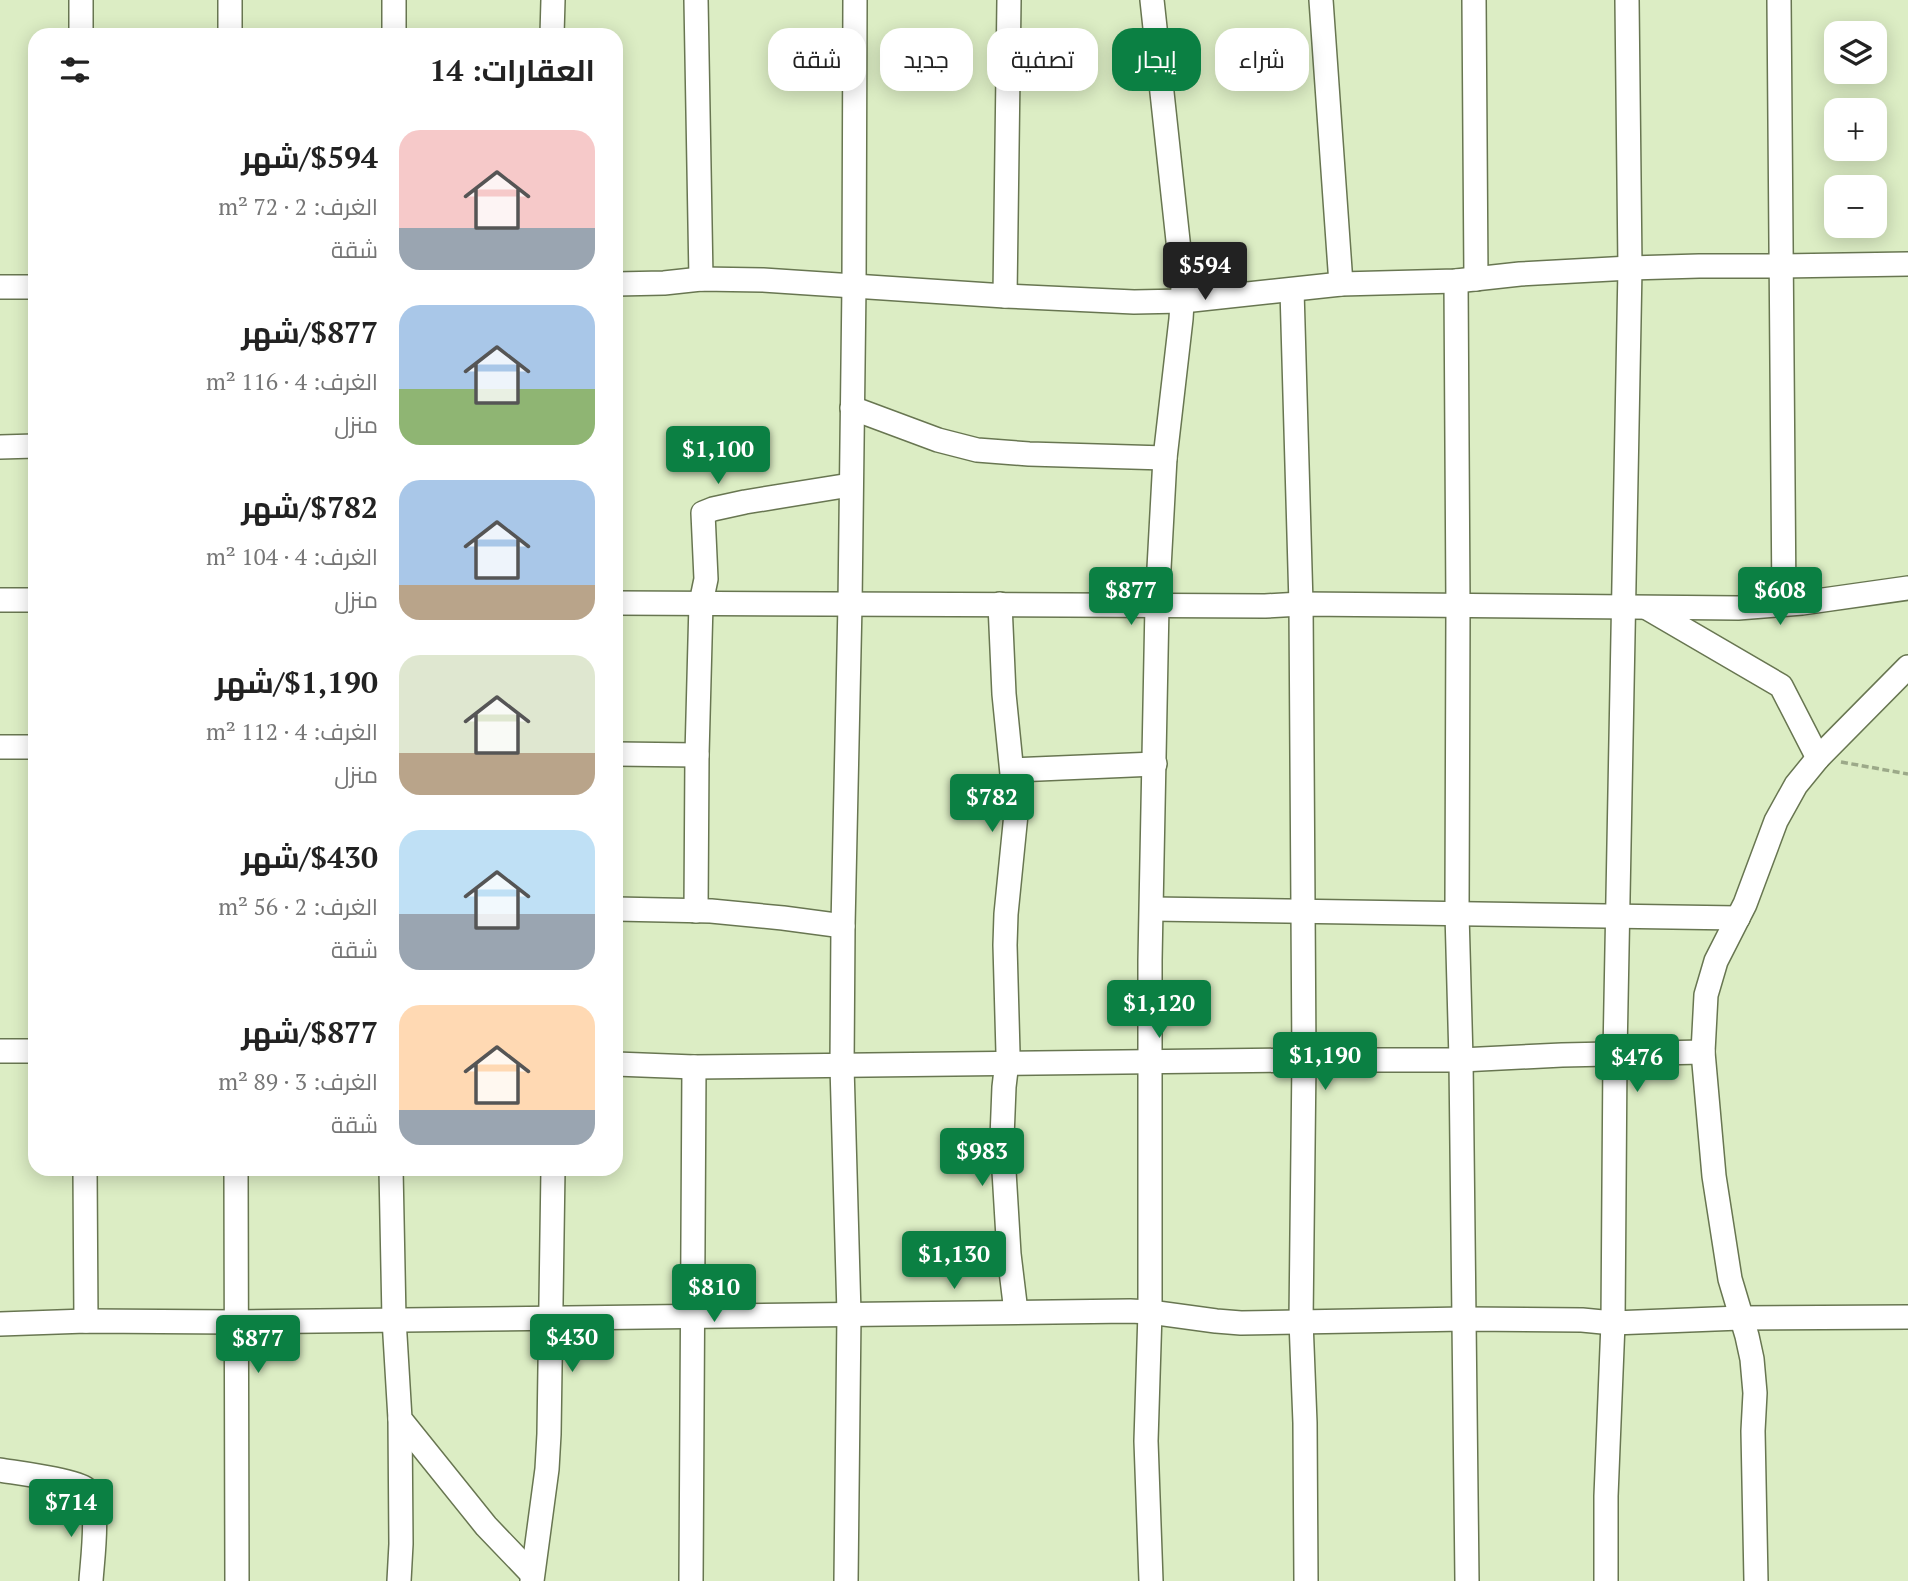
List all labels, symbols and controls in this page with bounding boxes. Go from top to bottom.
map controls [1824,21,1887,238]
button: layers [1824,21,1887,84]
chip: شقة [768,28,866,91]
chip: جديد [880,28,973,91]
chip: تصفية [987,28,1098,91]
chip: إيجار [1112,28,1201,91]
chip: شراء [1215,28,1309,91]
text: العقارات: 14 [429,50,595,90]
icon: filters [56,51,94,89]
button: + [1824,98,1887,161]
text: $594/شهر [241,137,378,177]
icon: home [455,158,539,242]
button: − [1824,175,1887,238]
text: الغرف: 2 · 72 m² [218,191,378,222]
text: شقة [331,234,378,265]
pin: $594 [1164,243,1246,302]
text: $594 [1179,249,1231,280]
text: $877/شهر [241,312,378,352]
icon: home [455,333,539,417]
text: الغرف: 4 · 116 m² [206,366,378,397]
text: منزل [334,409,378,440]
pin: $1,100 [661,426,775,486]
text: $1,100 [682,433,754,464]
text: $782/شهر [241,487,378,527]
icon: home [455,508,539,592]
text: الغرف: 4 · 104 m² [206,541,378,572]
pin: $877 [1090,568,1172,627]
pin: $608 [1739,568,1821,627]
text: $877 [1105,574,1157,605]
text: $608 [1754,574,1806,605]
text: منزل [334,584,378,615]
text: $1,190/شهر [215,662,378,702]
icon: home [455,683,539,767]
text: الغرف: 4 · 112 m² [206,716,378,747]
text: منزل [334,759,378,790]
pin: $782 [951,774,1033,834]
text: $782 [966,781,1018,812]
text: $430/شهر [241,837,378,877]
icon: home [455,858,539,942]
text: الغرف: 2 · 56 m² [218,891,378,922]
text: شقة [331,934,378,965]
pin: $1,120 [1102,981,1216,1040]
text: $1,120 [1123,987,1195,1018]
text: $877/شهر [241,1012,378,1052]
pin: $1,190 [1268,1032,1382,1092]
icon: home [455,1033,539,1117]
pin: $476 [1596,1034,1678,1094]
text: $1,190 [1289,1039,1361,1070]
text: $476 [1611,1041,1663,1072]
text: الغرف: 3 · 89 m² [218,1066,378,1097]
text: شقة [331,1109,378,1140]
pin: $983 [941,1128,1023,1188]
text: $983 [956,1135,1008,1166]
pin: $1,130 [897,1232,1011,1291]
text: $1,130 [918,1238,990,1269]
pin: $810 [673,1264,755,1324]
text: $810 [688,1271,740,1302]
pin: $430 [531,1314,613,1374]
pin: $877 [217,1316,299,1375]
text: $430 [546,1321,598,1352]
text: $877 [232,1322,284,1353]
pin: $714 [30,1480,112,1539]
text: $714 [45,1486,97,1517]

